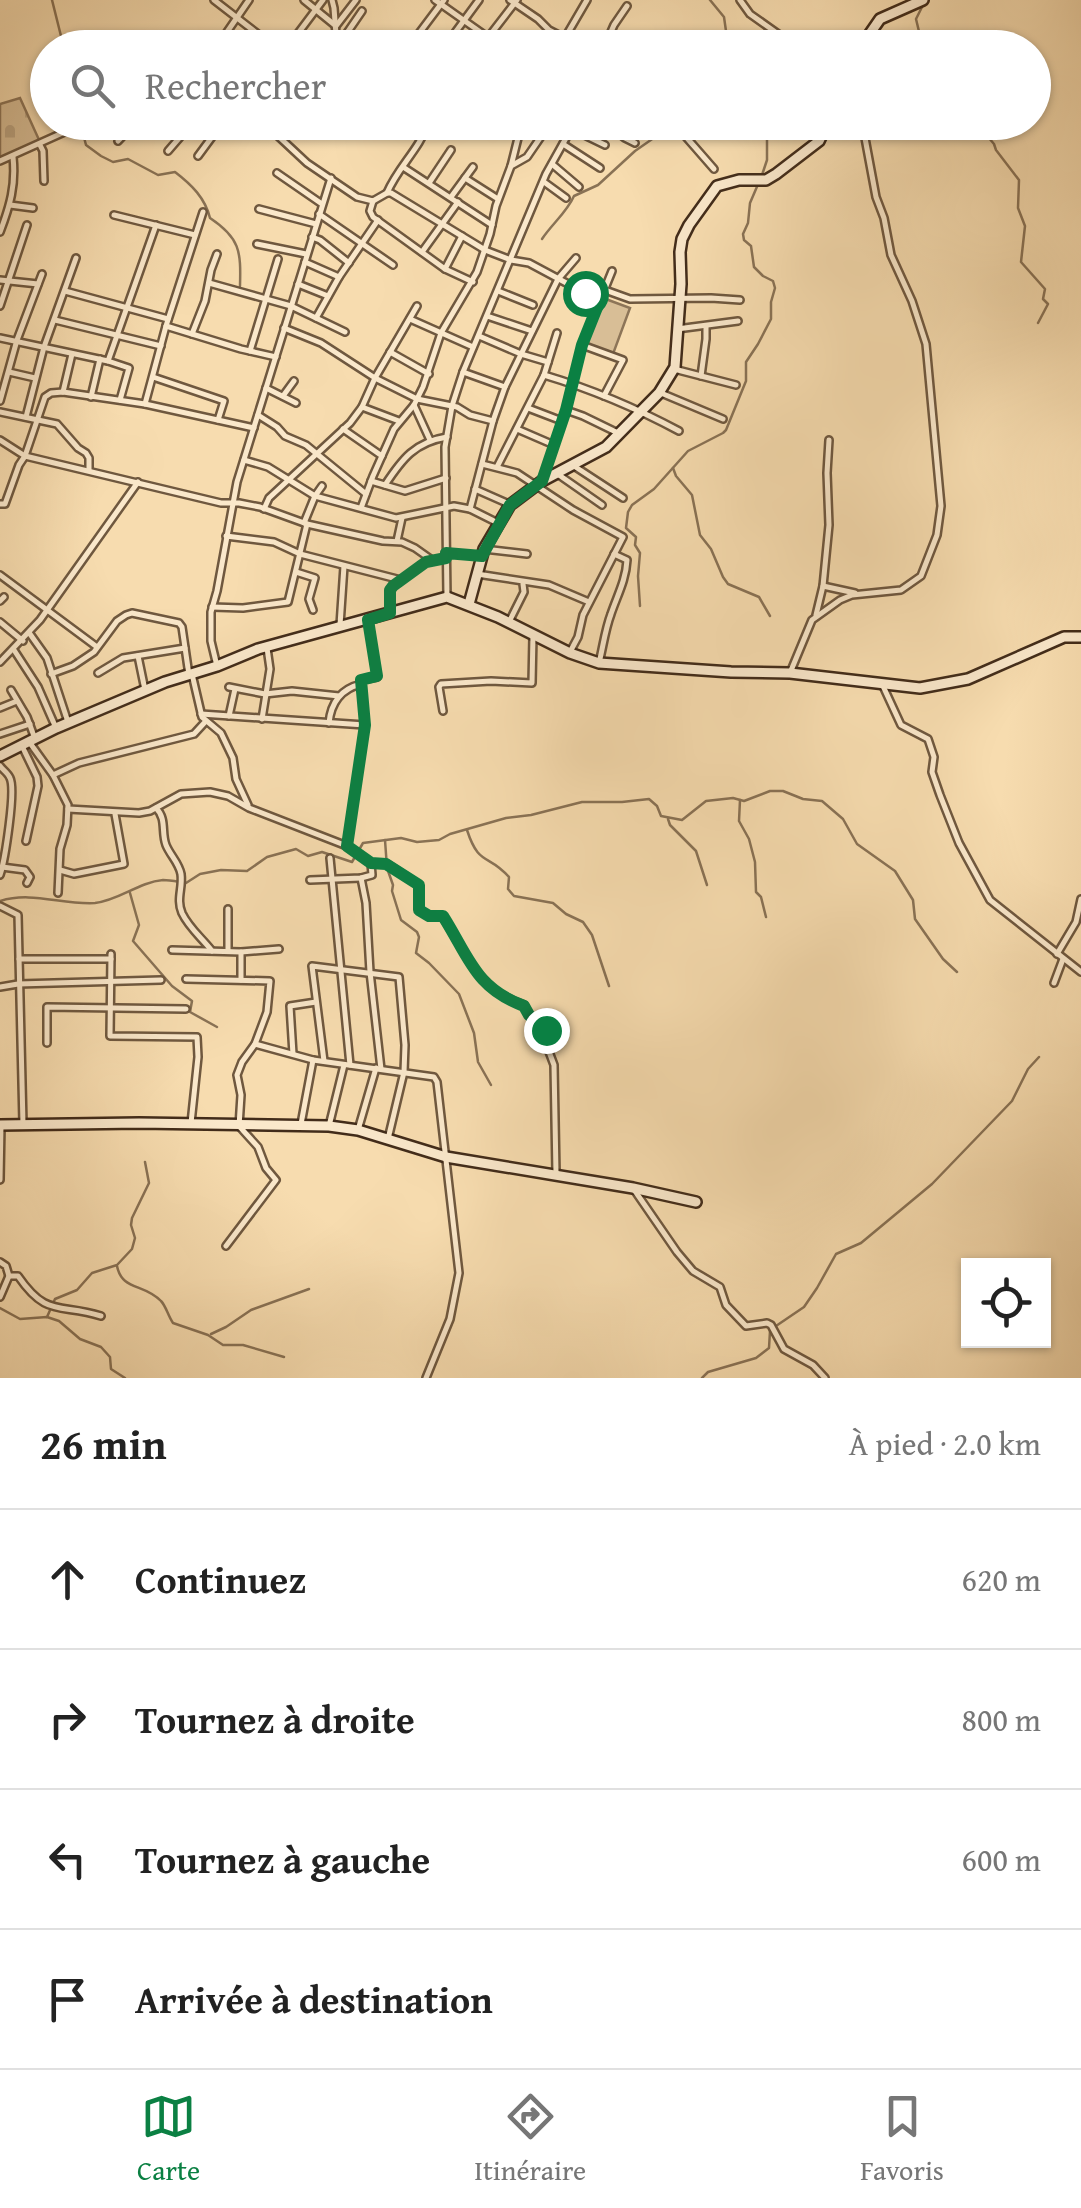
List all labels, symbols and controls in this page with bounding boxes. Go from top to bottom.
search box [30,30,1051,140]
text: Rechercher [145,57,326,113]
icon: search [65,58,120,113]
route start [563,271,609,317]
route end [524,1008,570,1054]
map controls [961,1258,1051,1348]
button: locate [961,1258,1051,1348]
text: 26 min [40,1413,167,1474]
text: À pied · 2.0 km [849,1420,1041,1467]
text: Continuez [135,1551,306,1607]
icon: ahead [40,1552,95,1607]
text: 620 m [962,1556,1041,1603]
text: Tournez à droite [135,1691,415,1747]
icon: right [40,1692,95,1747]
text: 800 m [962,1696,1041,1743]
text: Tournez à gauche [135,1831,430,1887]
icon: left [40,1832,95,1887]
text: 600 m [962,1836,1041,1883]
text: Arrivée à destination [135,1971,493,2027]
icon: arrive [40,1972,95,2027]
tab: Carte [137,2089,200,2190]
tab: Itinéraire [474,2089,586,2190]
tab: Favoris [860,2089,944,2190]

